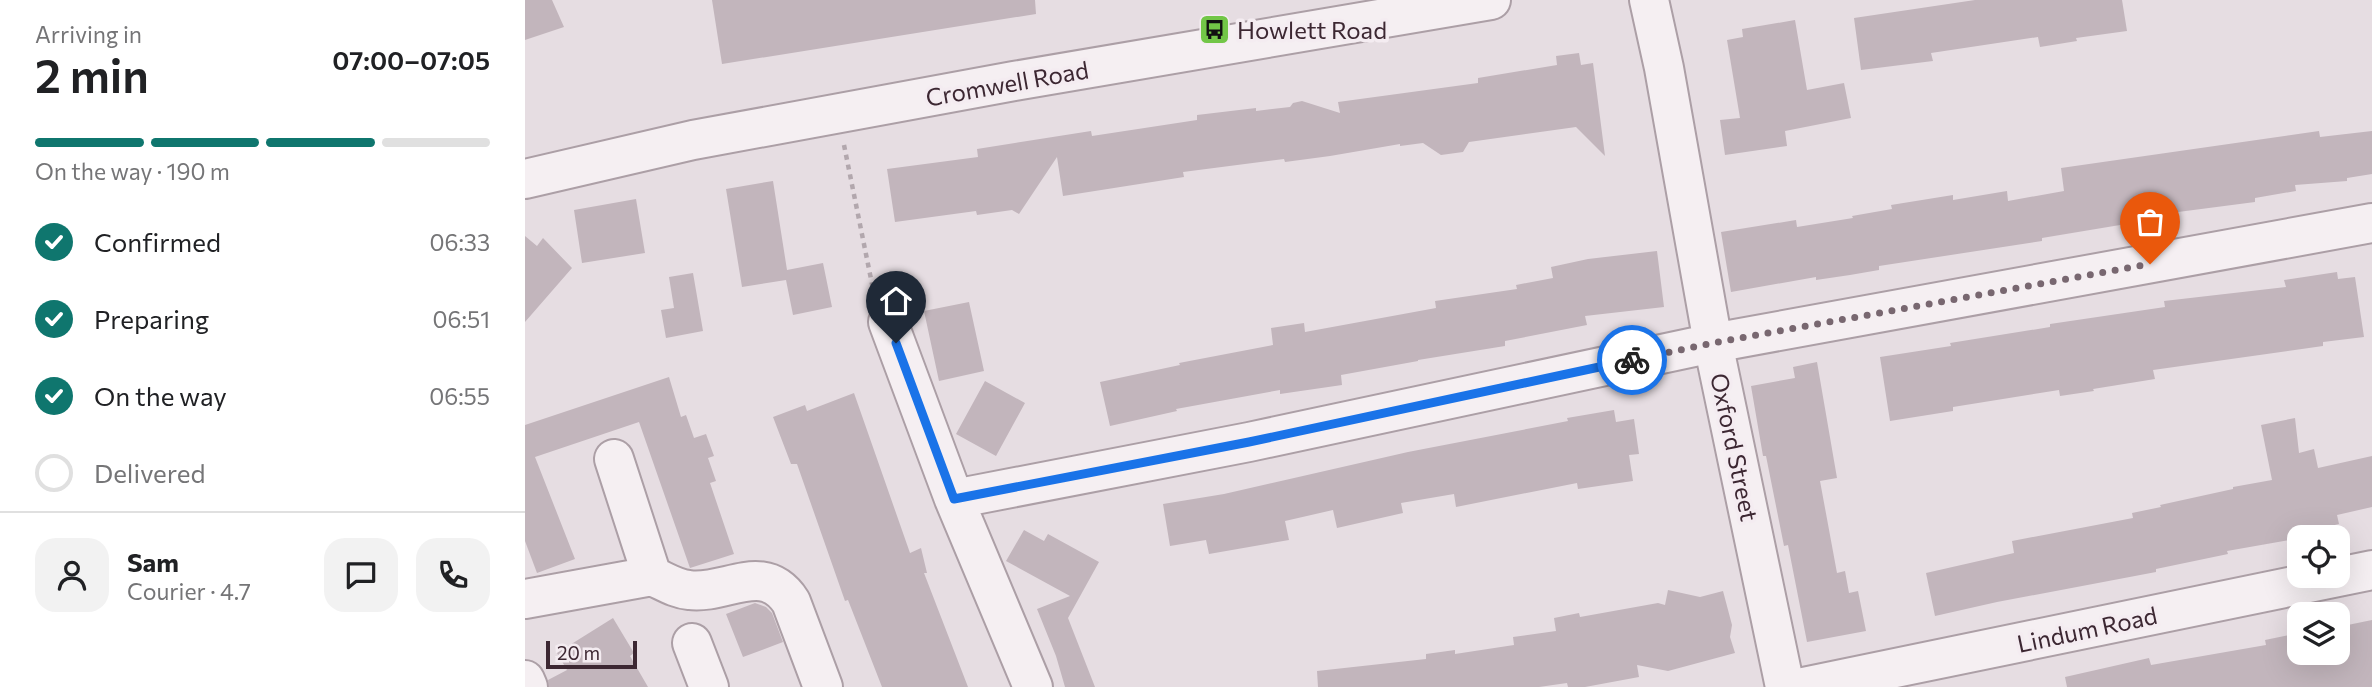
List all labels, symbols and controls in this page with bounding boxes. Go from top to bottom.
bus stop icon: Howlett Road [1197,12,1231,46]
place label: Howlett Road [1237,15,1387,44]
text: Arriving in [35,20,142,48]
text: 07:00–07:05 [332,44,490,75]
text: 2 min [35,46,149,102]
street label: Cromwell Road [923,54,1091,112]
text: On the way · 190 m [35,157,230,185]
pin [2120,192,2180,264]
icon: bag [2131,203,2169,241]
icon: check [35,223,73,261]
text: Confirmed [94,226,221,257]
text: 06:33 [429,228,490,256]
pin [866,271,926,343]
icon: home [877,282,915,320]
icon: check [35,300,73,338]
text: Preparing [94,303,209,334]
text: 06:51 [433,305,490,333]
courier [1597,325,1667,395]
icon: bike [1613,341,1651,379]
street label: Oxford Street [1705,370,1765,524]
icon: check [35,377,73,415]
text: On the way [94,380,227,411]
text: 06:55 [429,382,490,410]
text: Delivered [94,457,205,488]
map controls [2287,525,2350,665]
button: locate [2287,525,2350,588]
button: person [35,538,109,612]
button: chat [324,538,398,612]
button: phone [416,538,490,612]
text: Sam [127,546,179,577]
text: Courier · 4.7 [127,577,251,605]
street label: Lindum Road [2014,600,2160,658]
button: layers [2287,602,2350,665]
scale bar [546,638,637,670]
text: 20 m [557,641,600,664]

